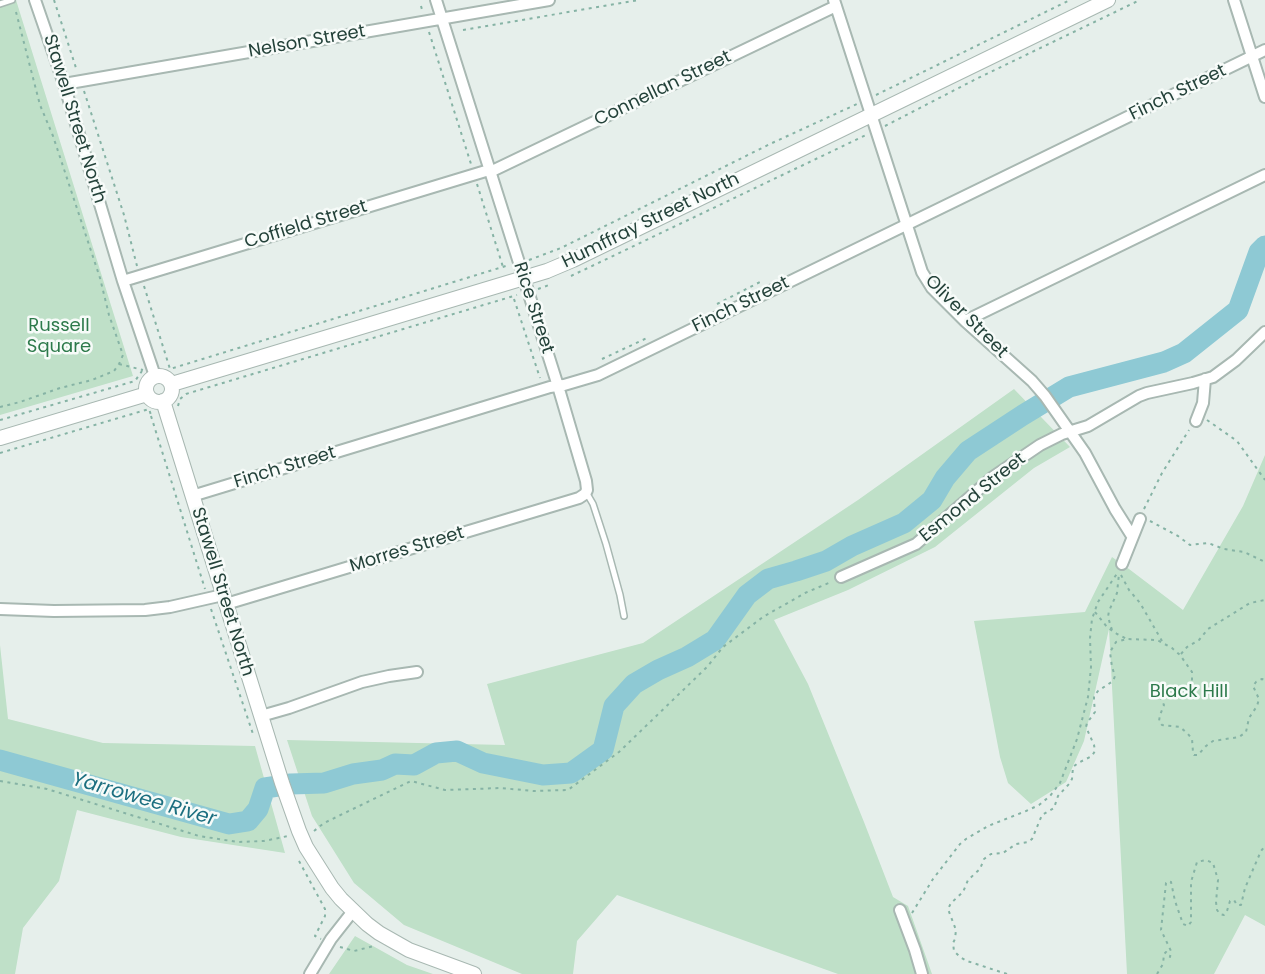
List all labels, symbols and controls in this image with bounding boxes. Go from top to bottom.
street label: Nelson Street [247,21,367,63]
street label: Stawell Street North [38,32,110,206]
street label: Connellan Street [591,46,735,132]
street label: Finch Street [1126,60,1230,126]
street label: Humffray Street North [559,169,743,273]
street label: Coffield Street [242,196,370,254]
street label: Rice Street [508,260,558,356]
street label: Oliver Street [920,271,1012,363]
street label: Finch Street [689,272,793,338]
park label: Russell Square [27,315,91,358]
street label: Finch Street [232,442,338,494]
street label: Esmond Street [916,449,1030,547]
street label: Stawell Street North [186,505,258,679]
street label: Morres Street [347,522,467,578]
park label: Black Hill [1150,681,1228,703]
water label: Yarrowee River [69,768,219,832]

